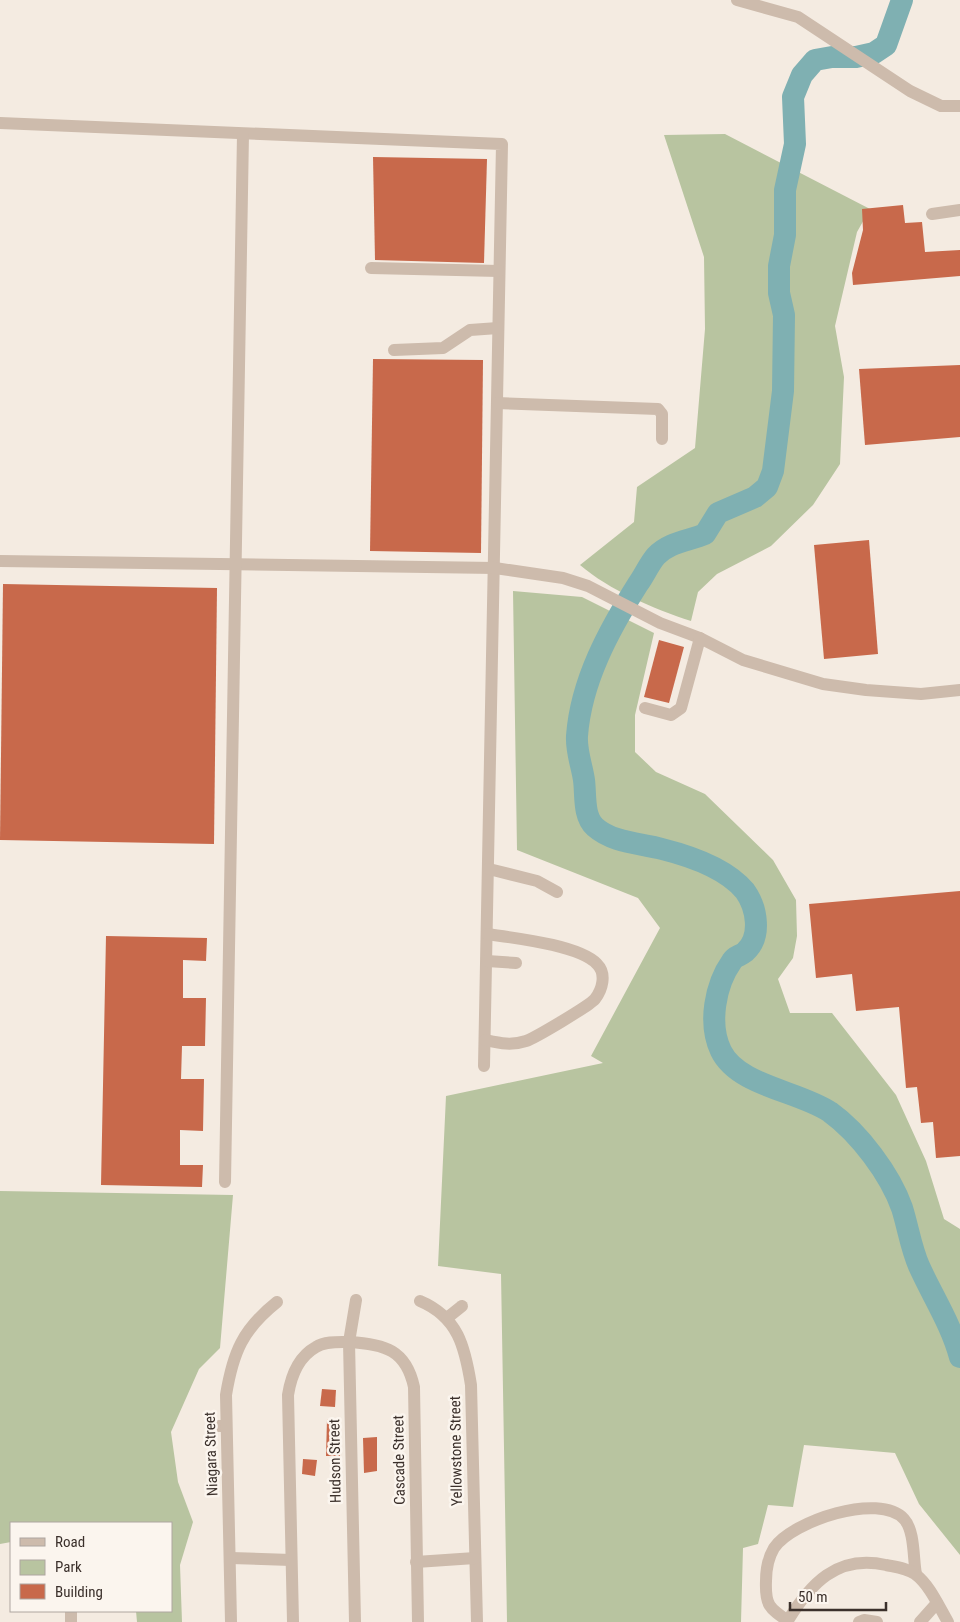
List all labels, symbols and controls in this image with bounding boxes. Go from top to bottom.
street label: Yellowstone Street [446,1396,466,1506]
street label: Niagara Street [201,1411,221,1497]
street label: Cascade Street [389,1415,409,1505]
street label: Hudson Street [325,1419,345,1503]
legend [10,1522,172,1612]
text: Road [55,1533,85,1551]
text: Park [55,1558,82,1576]
scale bar [790,1580,886,1612]
text: Building [55,1583,103,1601]
text: 50 m [798,1588,828,1606]

